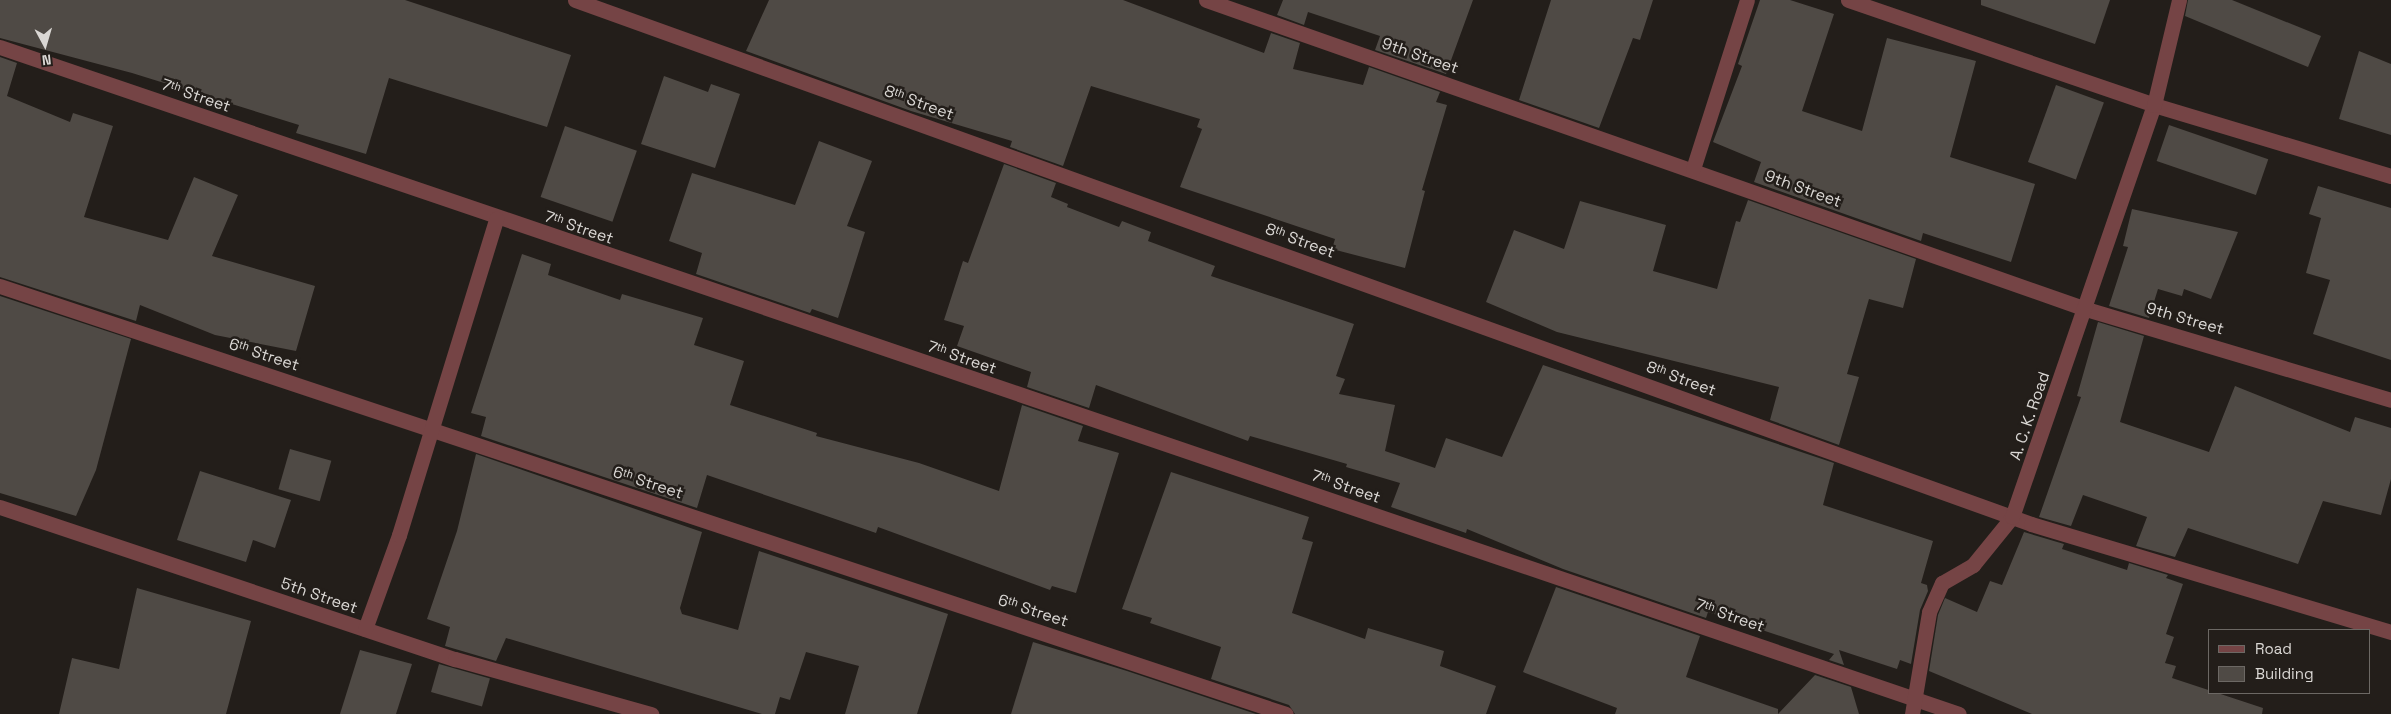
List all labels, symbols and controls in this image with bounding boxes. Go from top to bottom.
north arrow [20,20,70,70]
street label: 9th Street [1379,34,1461,78]
text: N [41,50,52,69]
street label: 7ᵗʰ Street [159,75,233,117]
street label: 8ᵗʰ Street [882,82,956,124]
street label: 9th Street [1762,166,1844,212]
street label: 7ᵗʰ Street [542,207,616,249]
street label: 8ᵗʰ Street [1263,220,1337,262]
street label: 9th Street [2144,299,2226,339]
street label: 6ᵗʰ Street [227,335,301,375]
street label: 7ᵗʰ Street [925,337,999,379]
street label: 8ᵗʰ Street [1644,358,1718,400]
street label: A. C. K. Road [2006,368,2054,464]
street label: 6ᵗʰ Street [611,463,685,503]
street label: 7ᵗʰ Street [1309,466,1383,508]
street label: 5th Street [278,574,360,618]
street label: 6ᵗʰ Street [996,591,1070,631]
street label: 7ᵗʰ Street [1693,595,1767,637]
legend [2208,629,2371,694]
text: Road [2255,639,2292,658]
text: Building [2255,664,2314,683]

